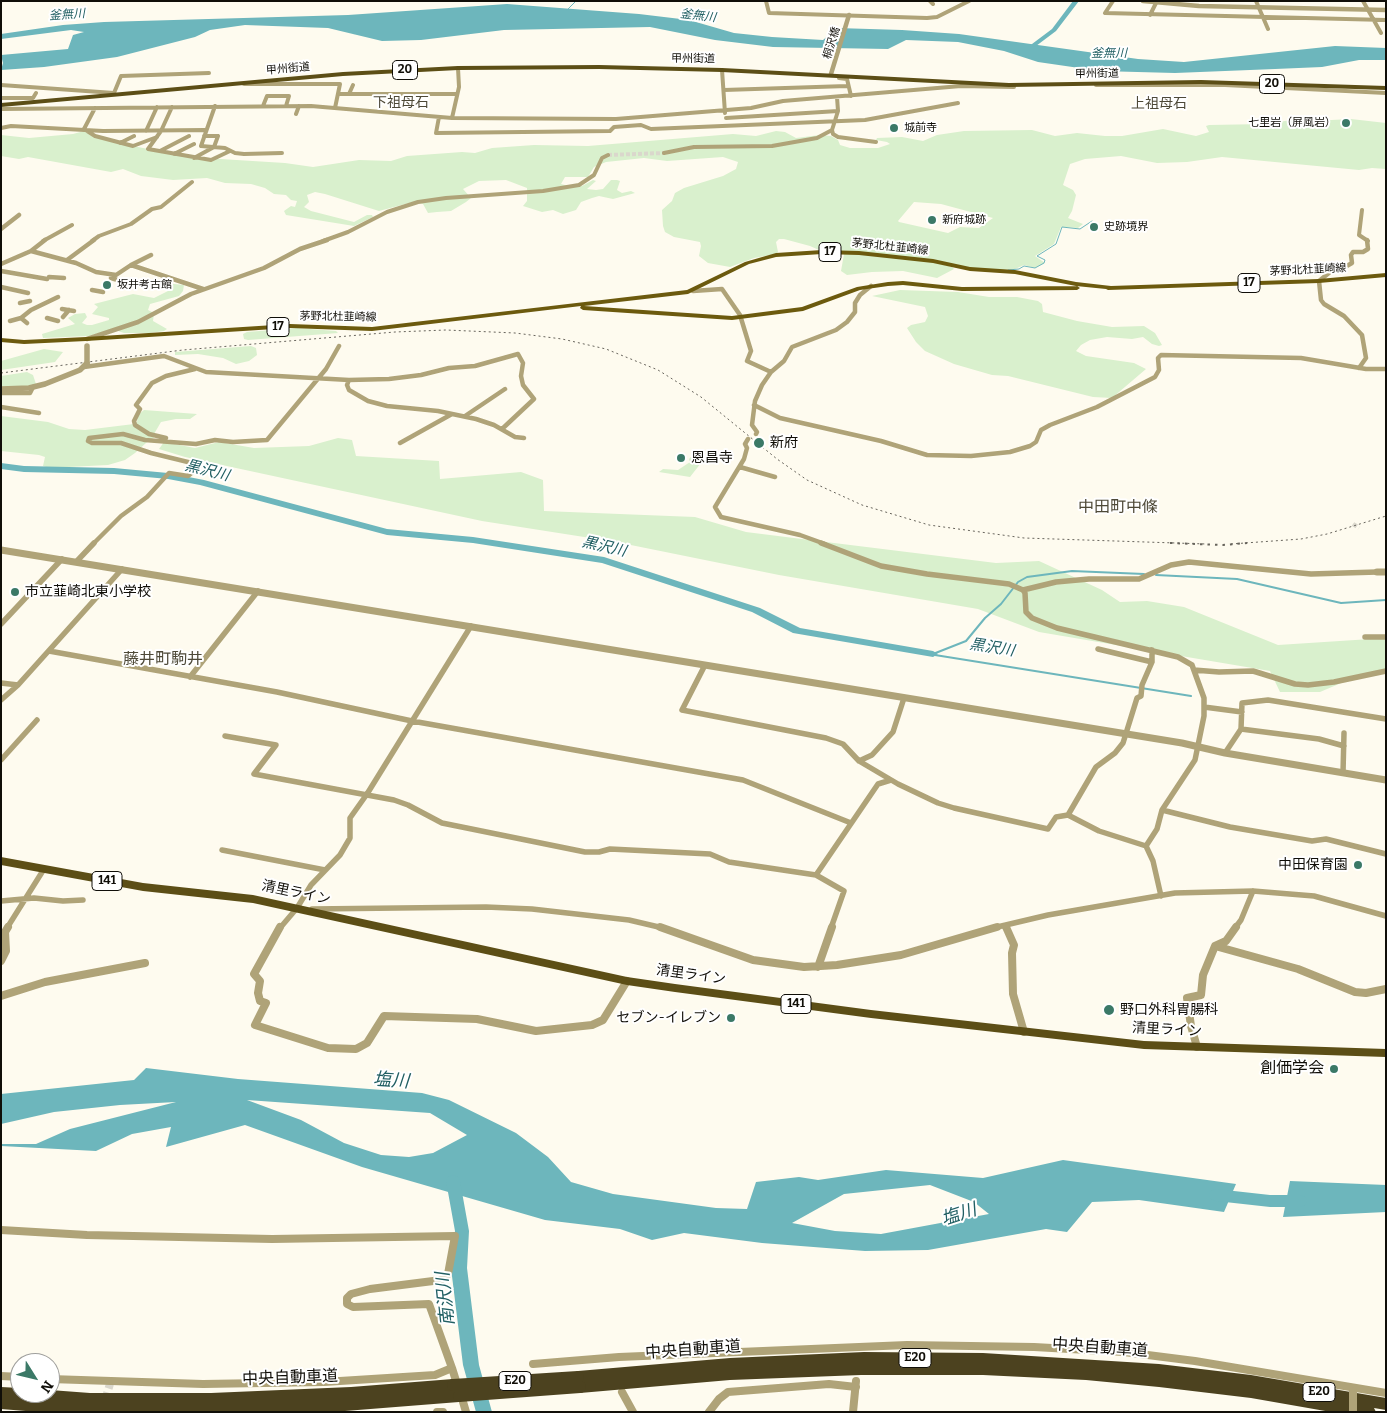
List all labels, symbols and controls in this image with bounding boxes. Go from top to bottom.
water label: 釜無川 [49,7,85,23]
water label: 釜無川 [679,7,717,25]
street label: 桐沢橋 [821,25,843,61]
water label: 釜無川 [1091,47,1127,61]
street label: 甲州街道 [671,52,715,66]
road number: 20 [392,60,418,80]
street label: 甲州街道 [266,61,310,77]
street label: 甲州街道 [1075,67,1119,81]
road number: 20 [1260,74,1284,94]
district label: 下祖母石 [373,95,429,111]
district label: 上祖母石 [1131,96,1187,112]
place label: 七里岩（屏風岩） [1248,116,1336,130]
marker: 七里岩（屏風岩） [1340,117,1352,129]
place label: 城前寺 [904,121,937,135]
marker: 城前寺 [888,122,900,134]
place label: 新府城跡 [942,213,986,227]
marker: 新府城跡 [926,214,938,226]
place label: 史跡境界 [1104,220,1148,234]
marker: 史跡境界 [1088,221,1100,233]
street label: 茅野北杜韮崎線 [851,236,929,258]
road number: 17 [819,242,841,262]
street label: 茅野北杜韮崎線 [1269,261,1347,279]
road number: 17 [1238,274,1260,292]
place label: 坂井考古館 [117,278,172,292]
marker: 坂井考古館 [101,279,113,291]
street label: 茅野北杜韮崎線 [299,310,377,324]
road number: 17 [267,318,289,337]
place label: 新府 [770,435,798,451]
marker: 新府 [752,436,766,450]
place label: 恩昌寺 [691,450,733,466]
marker: 恩昌寺 [675,452,687,464]
water label: 黒沢川 [183,457,231,485]
district label: 中田町中條 [1078,498,1158,518]
water label: 黒沢川 [580,533,628,561]
place label: 市立韮崎北東小学校 [25,584,151,600]
marker: 市立韮崎北東小学校 [9,586,21,598]
water label: 黒沢川 [968,636,1016,660]
district label: 藤井町駒井 [123,650,203,670]
place label: 中田保育園 [1278,857,1348,873]
marker: 中田保育園 [1352,859,1364,871]
road number: 141 [92,871,122,890]
street label: 清里ライン [260,878,332,908]
street label: 清里ライン [655,962,727,988]
road number: 141 [781,994,811,1014]
place label: 野口外科胃腸科 [1120,1002,1218,1018]
marker: 野口外科胃腸科 [1102,1003,1116,1017]
place label: セブン-イレブン [617,1010,721,1026]
marker: セブン-イレブン [725,1012,737,1024]
street label: 清里ライン [1132,1020,1202,1040]
place label: 創価学会 [1260,1059,1324,1079]
marker: 創価学会 [1328,1063,1340,1075]
water label: 塩川 [372,1069,410,1093]
water label: 塩川 [939,1199,979,1231]
water label: 南沢川 [432,1271,460,1327]
street label: 中央自動車道 [1051,1335,1149,1361]
street label: 中央自動車道 [644,1337,742,1363]
road number: E20 [899,1349,931,1368]
north arrow [10,1353,60,1403]
street label: 中央自動車道 [242,1367,338,1389]
road number: E20 [499,1372,531,1390]
text: N [37,1377,57,1396]
road number: E20 [1303,1382,1335,1401]

